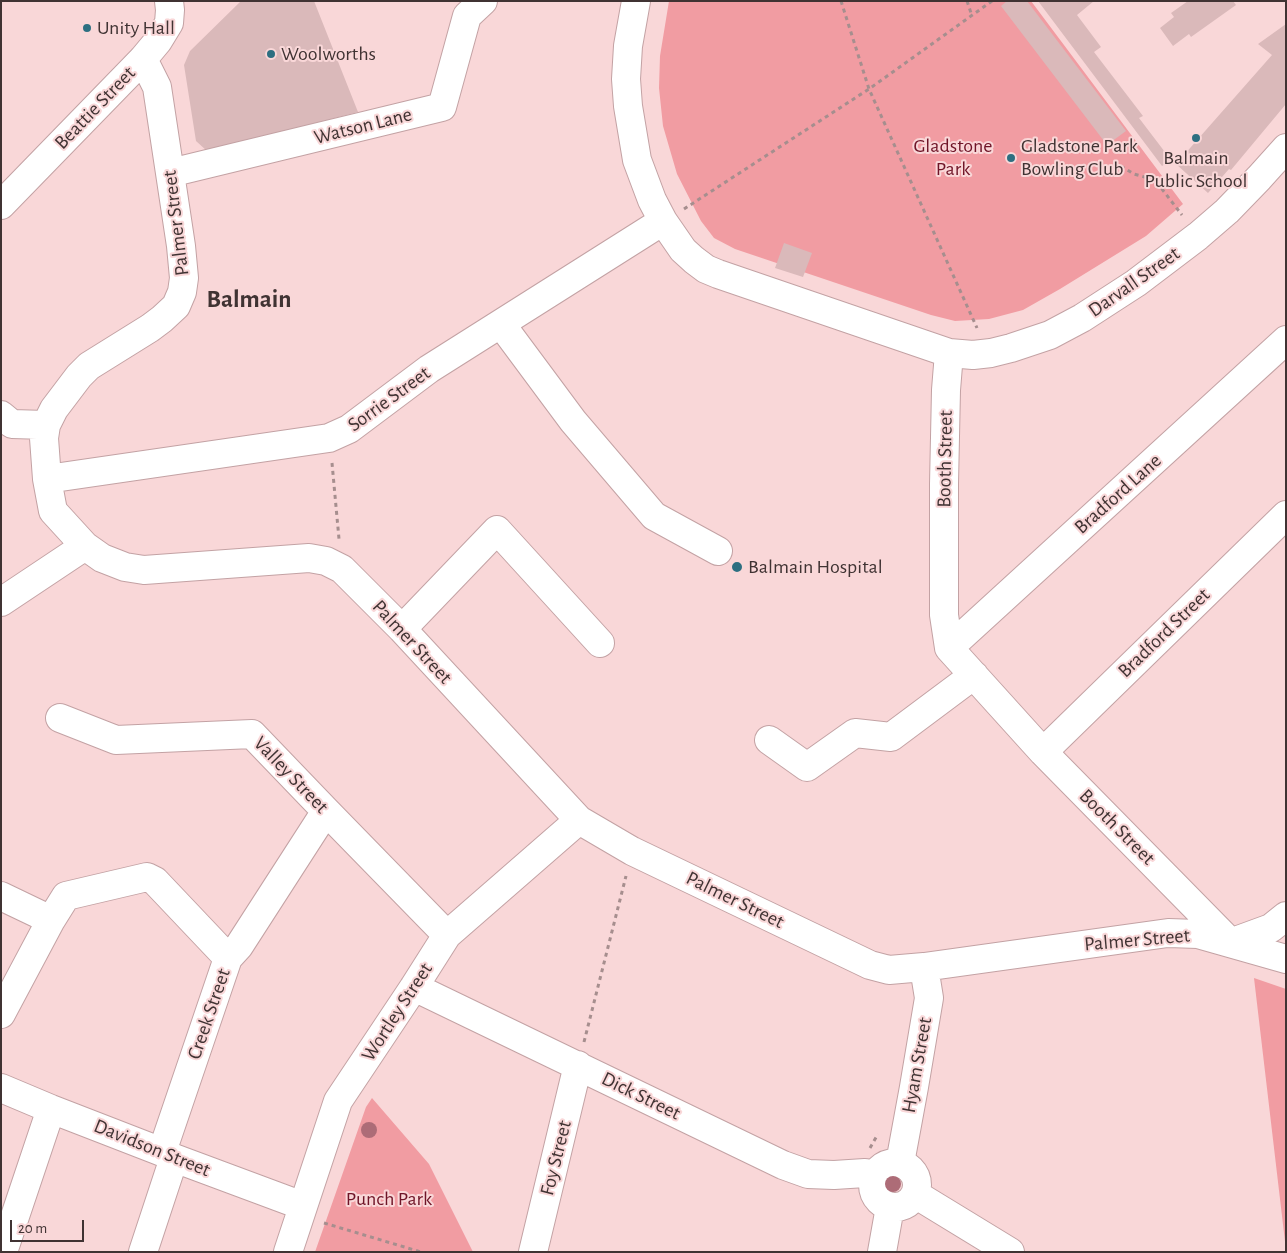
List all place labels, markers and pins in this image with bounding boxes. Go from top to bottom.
place label: Unity Hall [97,16,175,40]
marker: Unity Hall [81,22,93,34]
place label: Woolworths [281,42,376,66]
marker: Woolworths [265,48,277,60]
marker: Balmain Public School [1190,132,1202,144]
place label: Gladstone Park Bowling Club [1021,134,1138,181]
place label: Balmain Public School [1144,146,1248,193]
marker: Gladstone Park Bowling Club [1005,152,1017,164]
place label: Balmain Hospital [748,555,883,579]
marker: Balmain Hospital [730,560,744,574]

